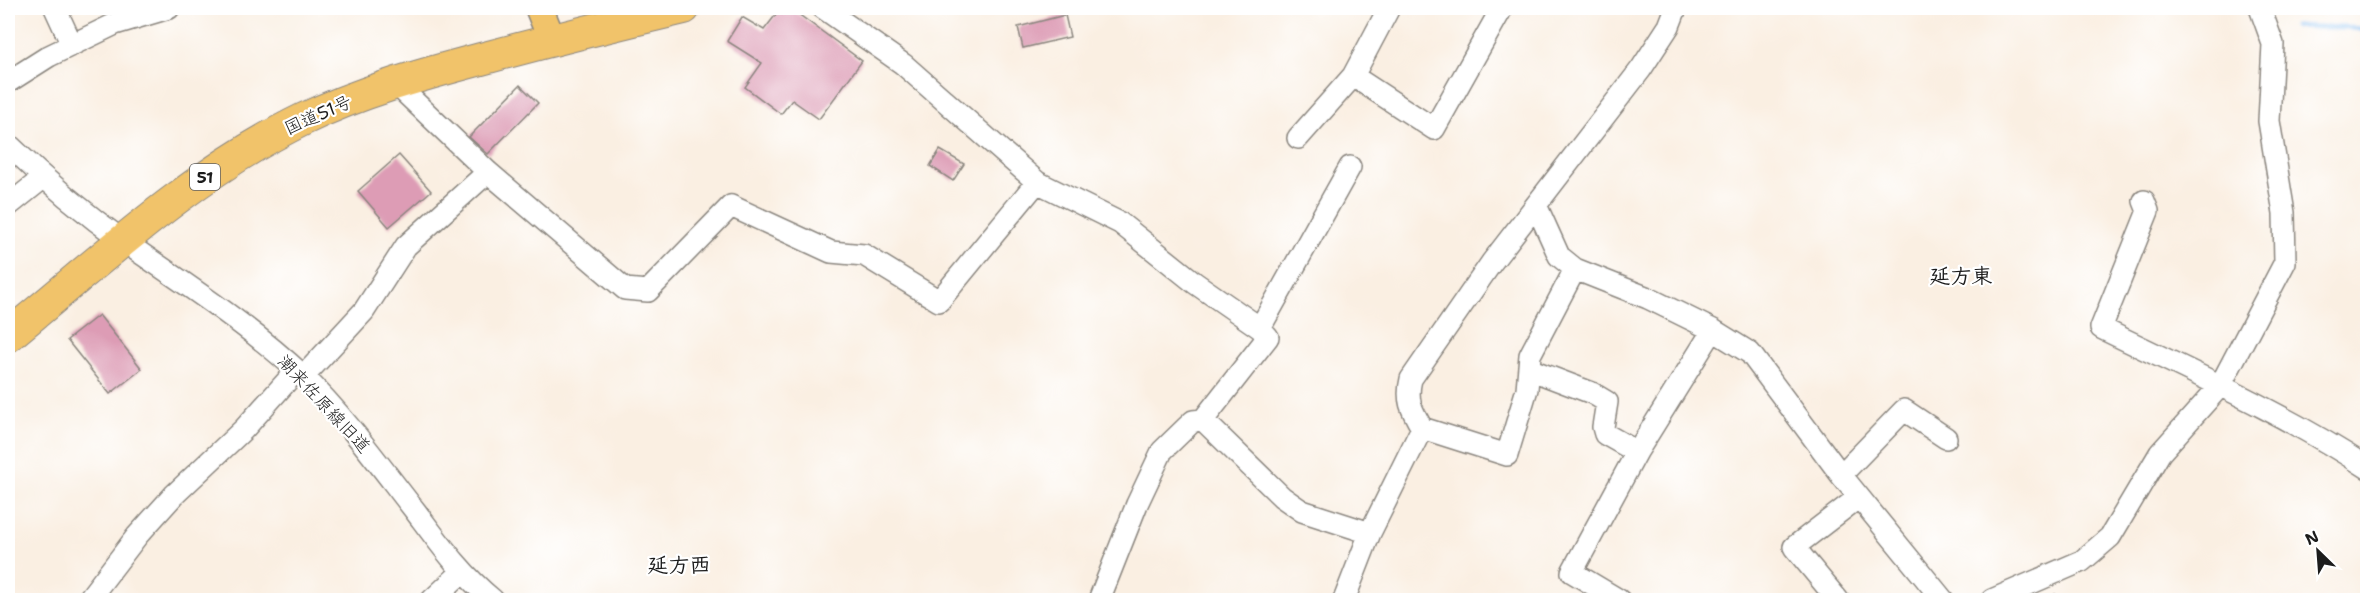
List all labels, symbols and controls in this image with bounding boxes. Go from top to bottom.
street label: 国道51号 [280,89,356,141]
road number: 51 [190,164,220,190]
district label: 延方東 [1930,262,1993,290]
street label: 潮来佐原線旧道 [272,350,376,458]
north arrow [2288,521,2348,581]
text: N [2302,526,2322,550]
district label: 延方西 [648,551,711,579]

